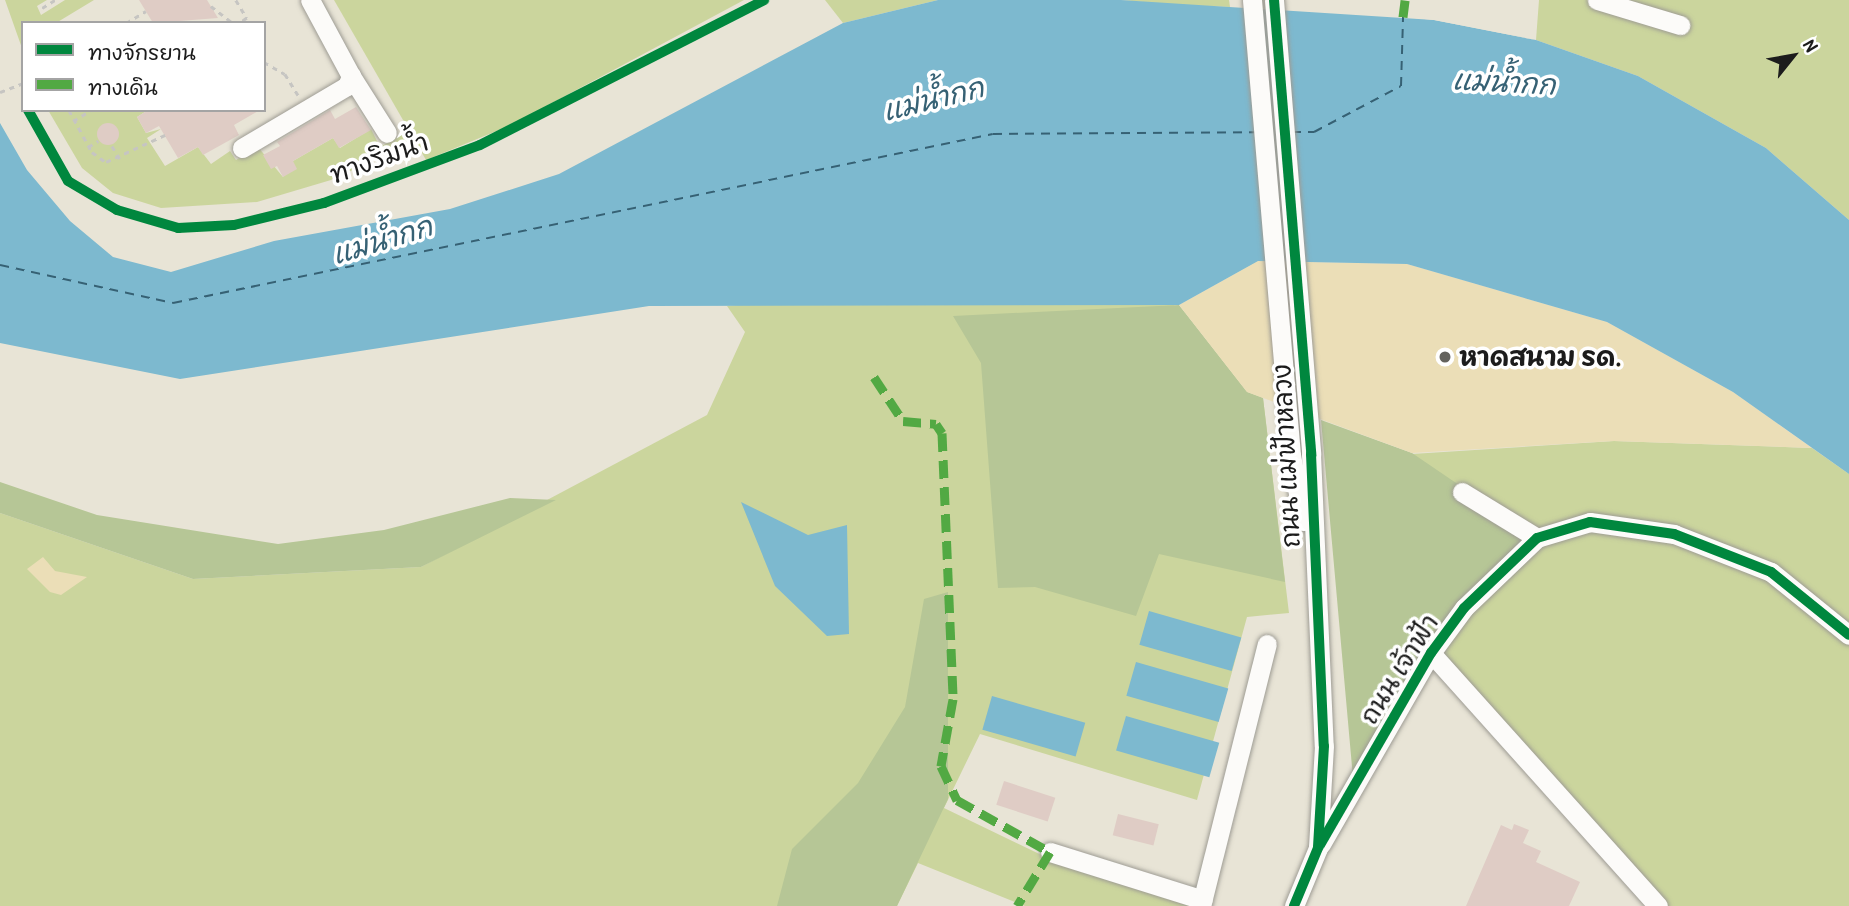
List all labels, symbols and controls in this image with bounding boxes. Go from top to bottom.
legend [21,21,266,112]
north arrow [1758,21,1828,91]
text: N [1797,34,1825,56]
text: ทางจักรยาน [88,38,196,67]
water label: แม่น้ำกก [1452,63,1556,101]
water label: แม่น้ำกก [879,70,987,128]
text: ทางเดิน [88,73,158,102]
street label: ทางริมน้ำ [326,126,432,190]
water label: แม่น้ำกก [328,209,436,271]
place label: หาดสนาม รด. [1459,341,1621,373]
marker: หาดสนาม รด. [1437,349,1453,365]
street label: ถนน แม่ฟ้าหลวง [1266,363,1306,549]
street label: ถนน เจ้าฟ้า [1353,608,1445,730]

